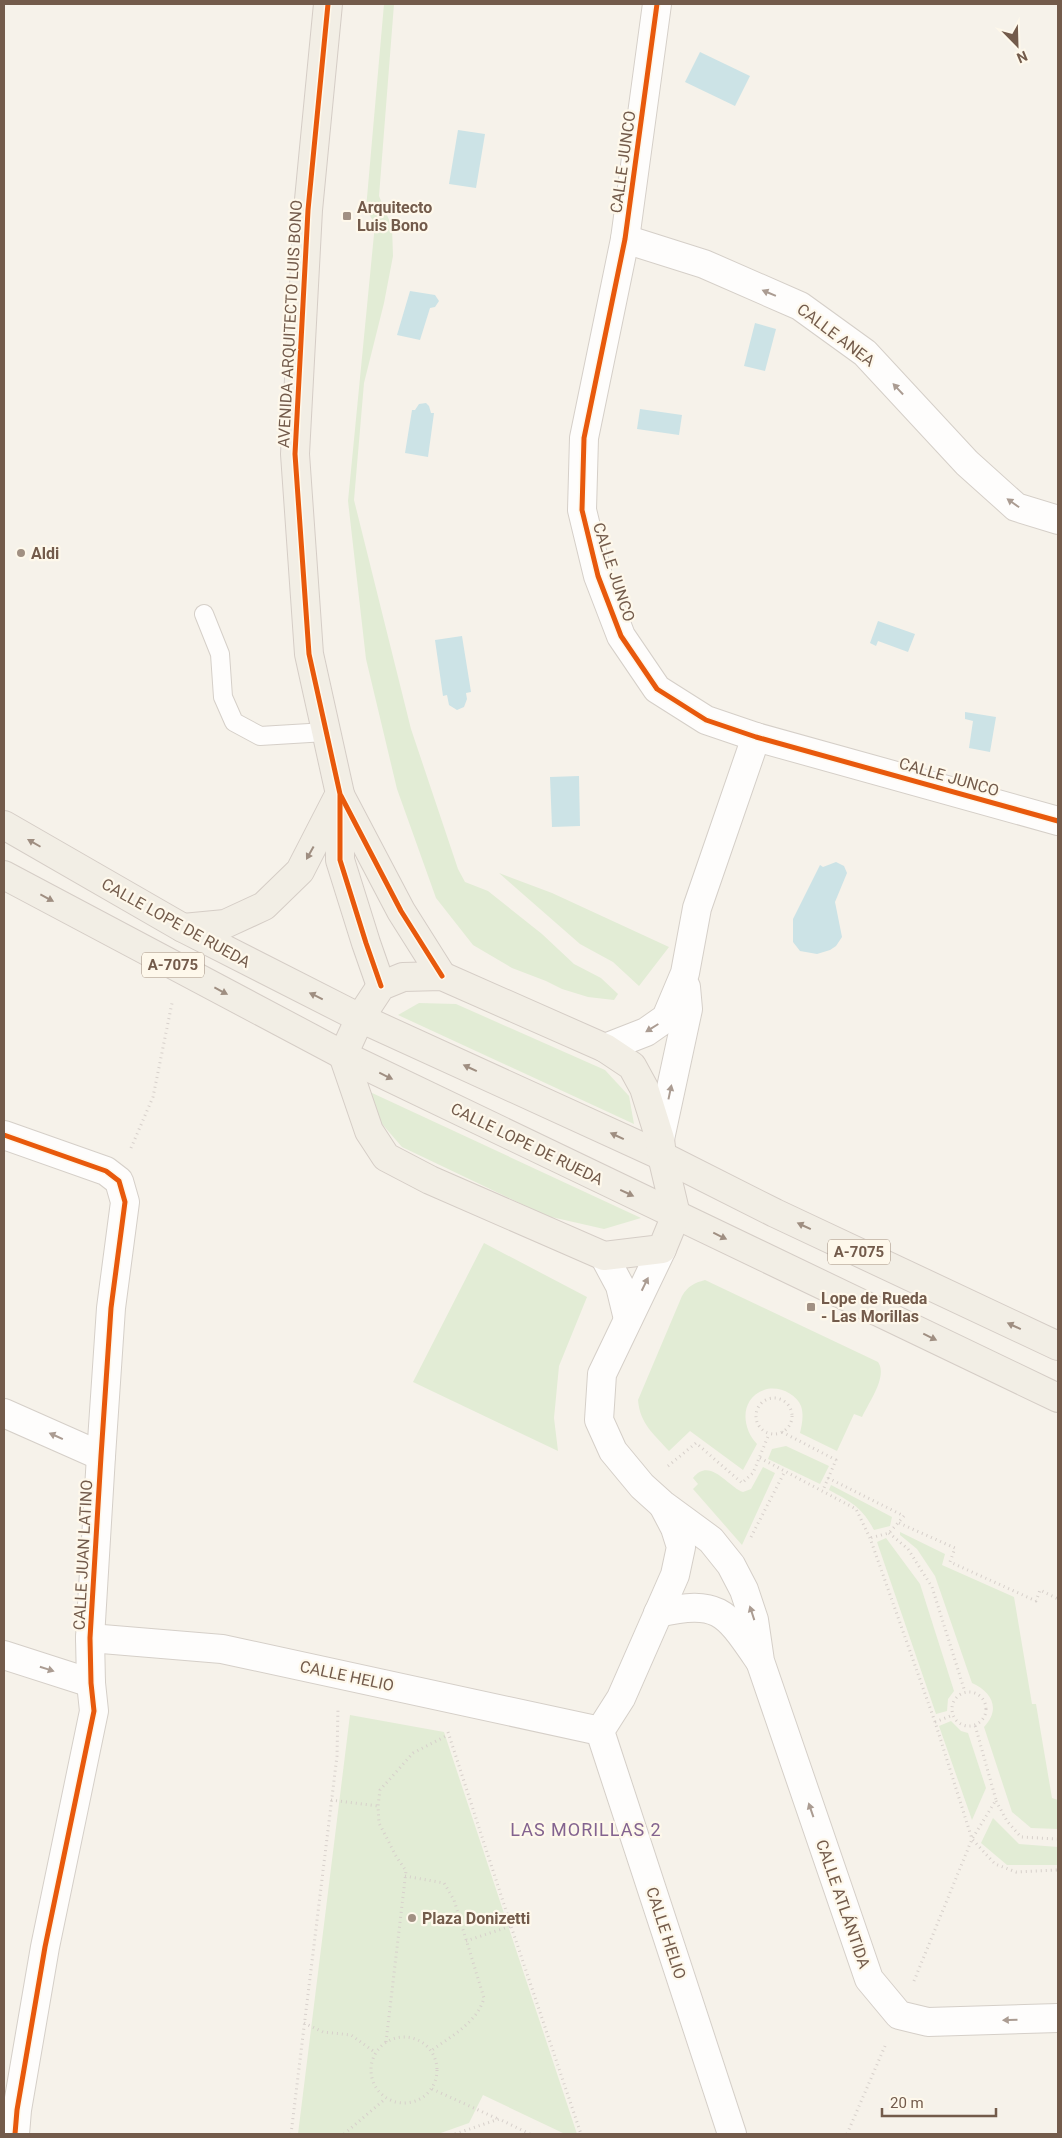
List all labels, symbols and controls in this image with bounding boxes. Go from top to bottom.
north arrow [992,20,1042,70]
text: N [1014,48,1030,66]
street label: CALLE JUNCO [606,110,640,214]
place label: Arquitecto Luis Bono [357,198,432,235]
street label: AVENIDA ARQUITECTO LUIS BONO [274,200,306,448]
marker: Arquitecto Luis Bono [341,210,353,222]
one-way arrow [762,288,776,296]
street label: CALLE ANEA [793,300,879,371]
one-way arrow [892,383,904,395]
one-way arrow [1006,498,1020,508]
street label: CALLE JUNCO [589,520,639,624]
place label: Aldi [31,544,59,563]
marker: Aldi [15,547,27,559]
street label: CALLE JUNCO [897,754,1001,800]
one-way arrow [28,838,41,847]
one-way arrow [305,846,314,859]
street label: CALLE LOPE DE RUEDA [98,874,254,972]
one-way arrow [40,893,54,902]
road number: A-7075 [142,952,204,978]
one-way arrow [214,986,228,995]
one-way arrow [309,992,323,1000]
one-way arrow [645,1023,658,1032]
one-way arrow [463,1063,477,1071]
one-way arrow [379,1072,394,1080]
one-way arrow [666,1084,674,1099]
street label: CALLE LOPE DE RUEDA [448,1099,607,1189]
one-way arrow [610,1132,625,1140]
one-way arrow [620,1189,634,1197]
one-way arrow [797,1222,811,1230]
one-way arrow [713,1232,727,1240]
road number: A-7075 [828,1240,890,1264]
one-way arrow [641,1277,649,1291]
place label: Lope de Rueda - Las Morillas [821,1289,928,1326]
marker: Lope de Rueda - Las Morillas [805,1301,817,1313]
one-way arrow [1007,1321,1021,1329]
one-way arrow [923,1333,937,1341]
one-way arrow [49,1432,63,1440]
street label: CALLE JUAN LATINO [70,1479,96,1631]
one-way arrow [747,1605,755,1620]
street label: CALLE HELIO [298,1657,396,1695]
one-way arrow [40,1665,55,1673]
one-way arrow [806,1802,814,1817]
district label: LAS MORILLAS 2 [510,1819,662,1840]
street label: CALLE ATLÁNTIDA [812,1837,874,1972]
street label: CALLE HELIO [642,1885,690,1981]
place label: Plaza Donizetti [422,1909,530,1928]
marker: Plaza Donizetti [406,1912,418,1924]
one-way arrow [1001,2016,1017,2024]
scale bar [882,2086,996,2118]
text: 20 m [890,2094,924,2112]

